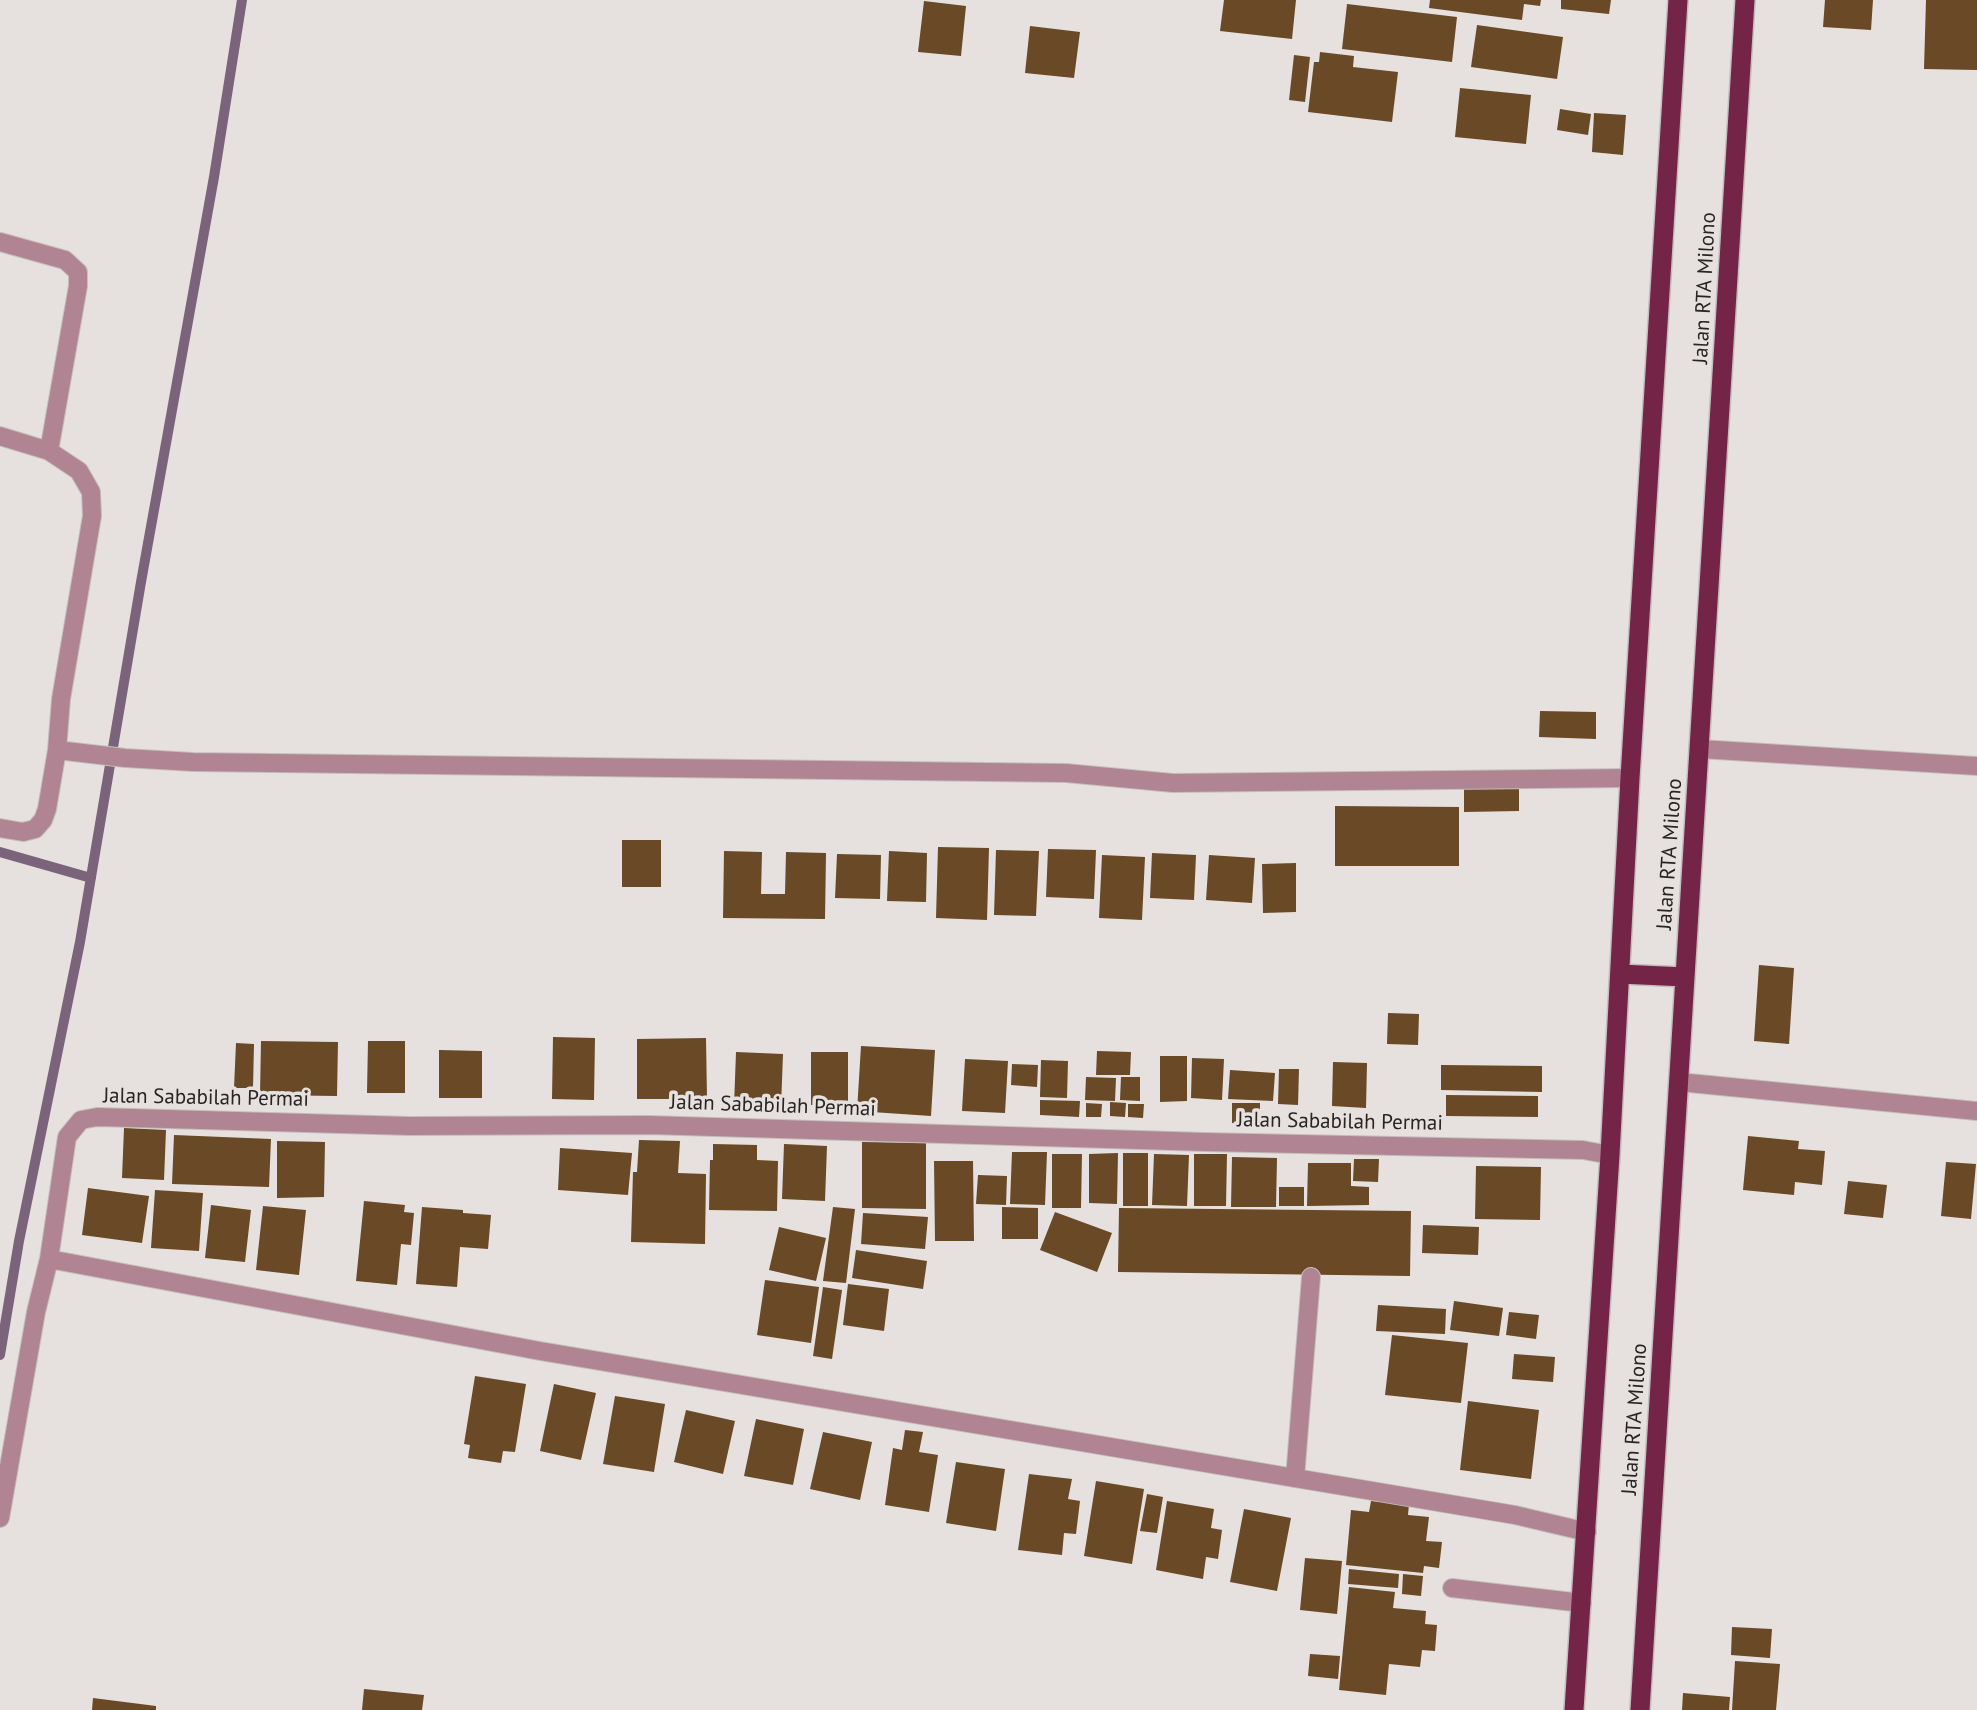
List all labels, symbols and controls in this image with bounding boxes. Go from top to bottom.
street label: Jalan RTA Milono [1688,211,1722,365]
street label: Jalan RTA Milono [1652,777,1688,931]
street label: Jalan Sababilah Permai [103,1084,309,1112]
street label: Jalan Sababilah Permai [670,1090,876,1122]
street label: Jalan Sababilah Permai [1237,1108,1443,1136]
street label: Jalan RTA Milono [1617,1342,1653,1496]

